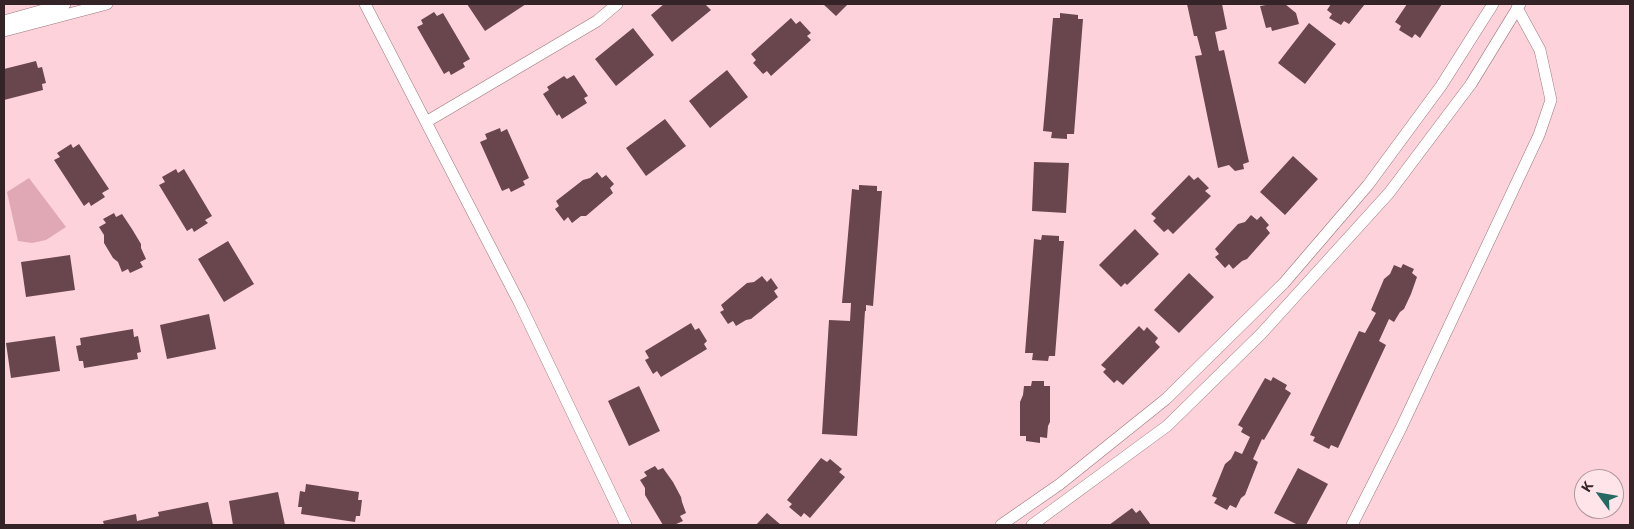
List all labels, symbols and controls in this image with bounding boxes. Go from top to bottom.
north arrow [1574,469,1624,519]
text: K [1577,478,1597,495]

